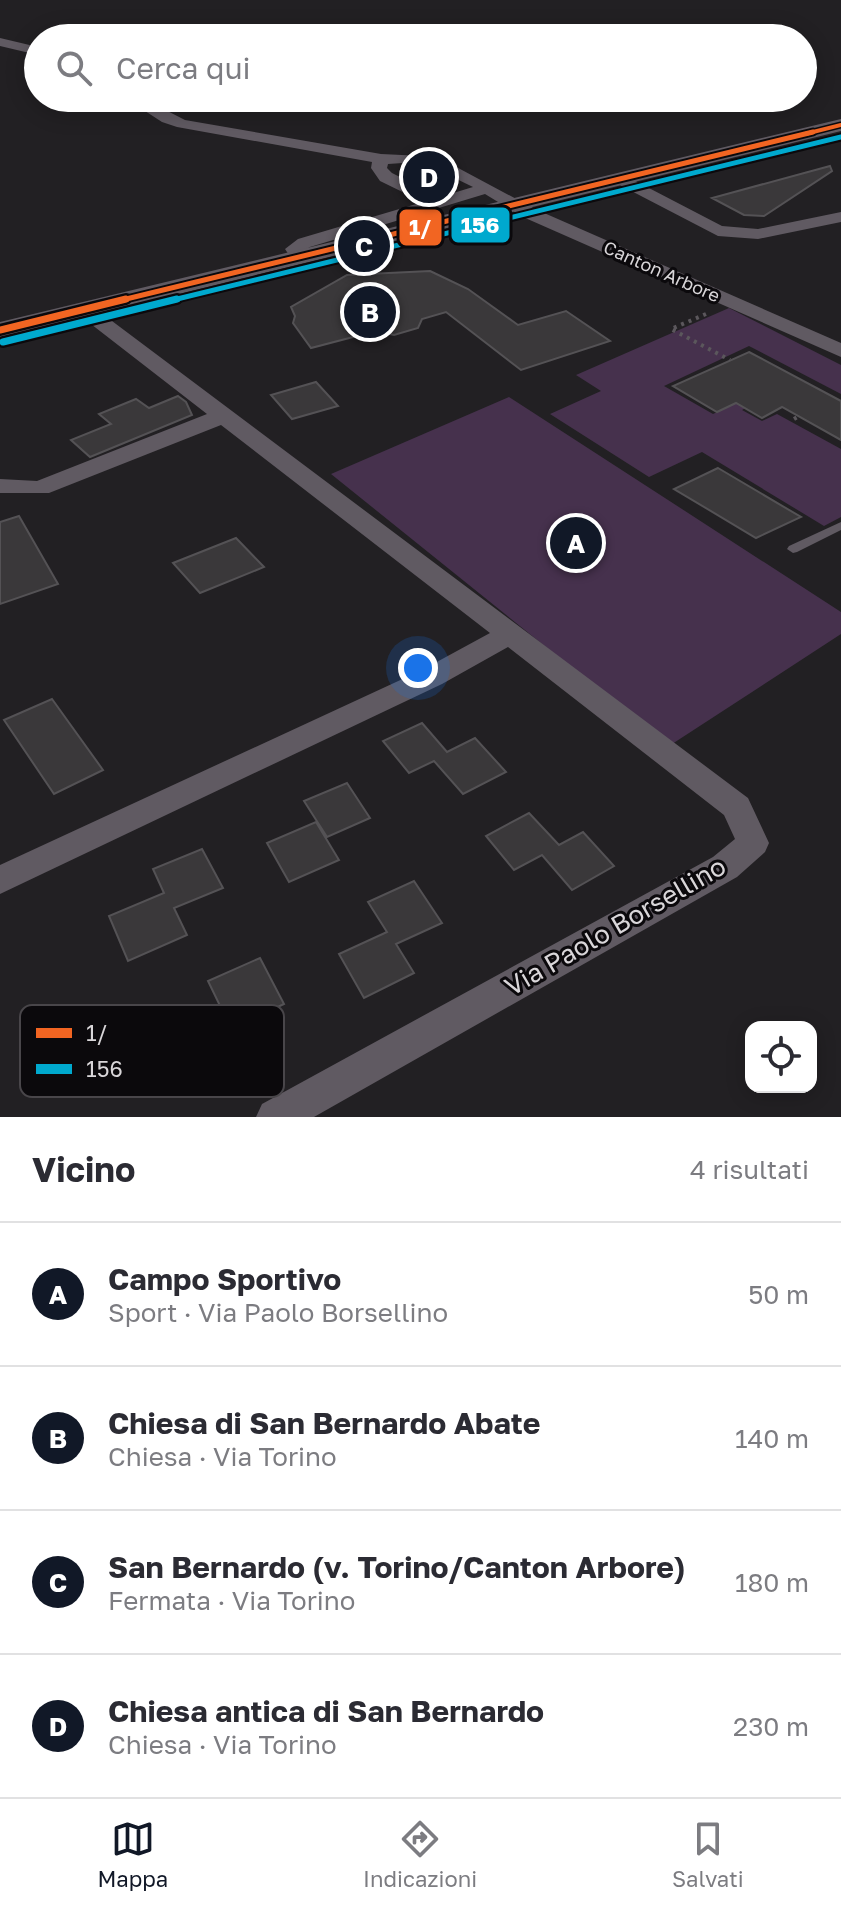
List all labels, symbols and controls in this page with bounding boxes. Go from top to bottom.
search box [24,24,817,112]
icon: search [52,46,96,90]
text: Cerca qui [116,50,251,86]
pin: D [403,147,455,207]
line badge: 156 [450,206,511,244]
line badge: 1/ [398,208,443,247]
text: 156 [461,211,499,238]
text: 1/ [409,213,431,240]
pin: C [338,216,390,276]
street label: Canton Arbore [600,236,724,306]
pin: B [344,282,396,342]
pin: A [550,513,602,573]
your location [398,648,438,688]
street label: Via Paolo Borsellino [499,850,731,1002]
legend [20,1005,284,1097]
text: 1/ [86,1019,107,1046]
map controls [745,1021,817,1093]
button: locate [745,1021,817,1093]
text: 156 [86,1055,123,1082]
text: Vicino [32,1149,135,1189]
text: 4 risultati [690,1154,809,1185]
text: Campo Sportivo [108,1261,341,1297]
text: A [49,1279,67,1310]
text: 50 m [748,1279,809,1310]
text: Sport · Via Paolo Borsellino [108,1297,448,1328]
text: Chiesa di San Bernardo Abate [108,1405,541,1441]
text: B [49,1423,67,1454]
text: 140 m [735,1423,809,1454]
text: Chiesa · Via Torino [108,1441,337,1472]
text: San Bernardo (v. Torino/Canton Arbore) [108,1549,685,1585]
text: C [49,1567,67,1598]
text: 180 m [735,1567,809,1598]
text: Fermata · Via Torino [108,1585,355,1616]
text: Chiesa antica di San Bernardo [108,1693,544,1729]
text: D [49,1711,67,1742]
text: 230 m [733,1711,809,1742]
text: Chiesa · Via Torino [108,1729,337,1760]
tab: Mappa [97,1817,168,1892]
tab: Indicazioni [363,1817,477,1892]
tab: Salvati [672,1817,744,1892]

